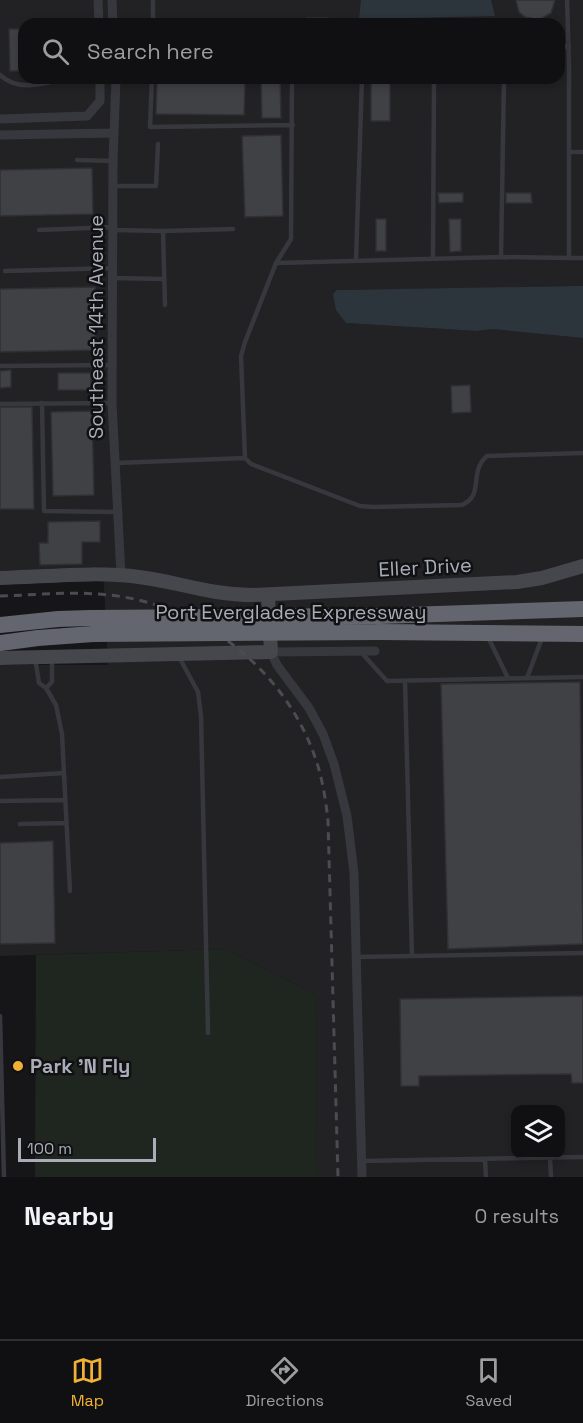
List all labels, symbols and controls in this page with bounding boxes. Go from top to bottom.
search box [18,18,565,84]
icon: search [39,35,72,68]
text: Search here [87,37,214,65]
street label: Southeast 14th Avenue [83,215,109,439]
street label: Eller Drive [378,552,472,582]
street label: Port Everglades Expressway [155,599,427,625]
place label: Park 'N Fly [30,1053,130,1079]
marker: Park 'N Fly [11,1059,25,1073]
map controls [511,1105,565,1159]
button: layers [511,1105,565,1159]
scale bar [18,1135,156,1162]
text: 100 m [27,1138,72,1159]
text: Nearby [24,1199,114,1233]
text: 0 results [475,1203,559,1229]
tab: Map [71,1354,104,1411]
tab: Directions [246,1354,324,1411]
tab: Saved [466,1354,512,1411]

